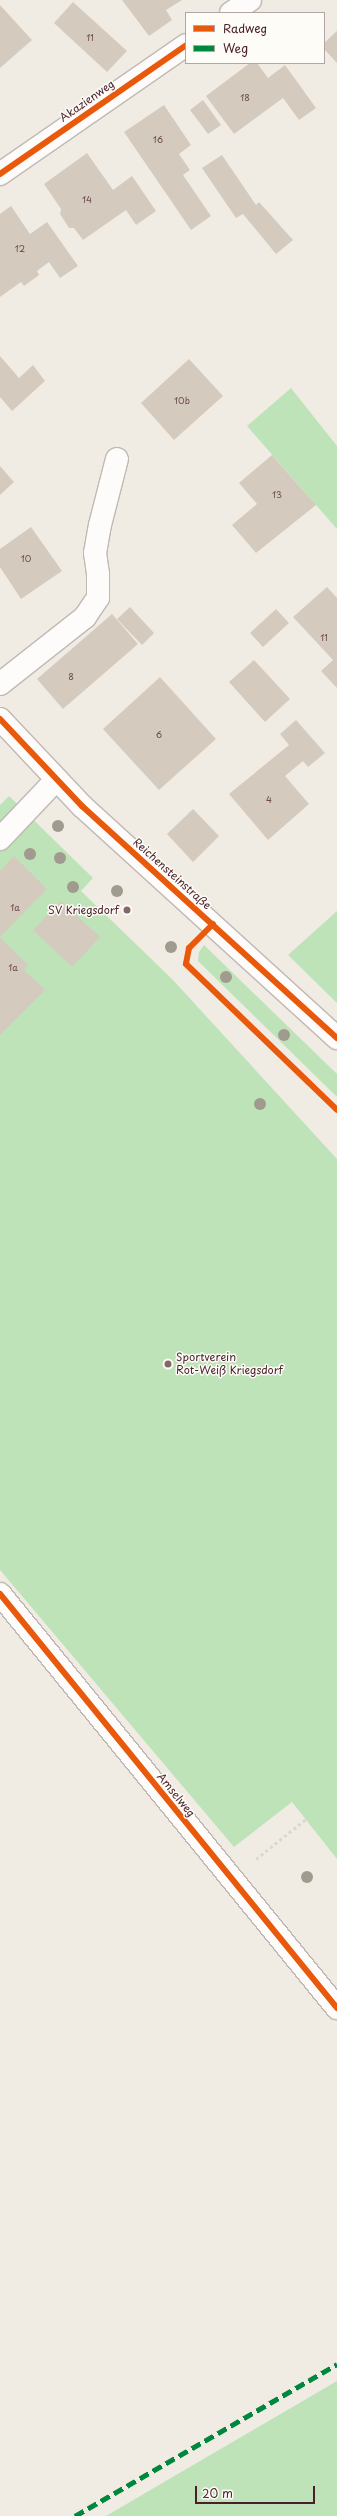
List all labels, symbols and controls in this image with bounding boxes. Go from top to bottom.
legend [185,12,325,64]
text: Radweg [223,19,267,37]
house number: 11 [86,32,94,42]
text: Weg [223,39,248,57]
street label: Akazienweg [57,77,117,125]
house number: 18 [240,92,250,102]
house number: 16 [153,134,163,144]
house number: 14 [82,194,92,204]
house number: 12 [15,243,25,253]
house number: 10b [174,395,190,405]
house number: 13 [272,489,282,499]
house number: 10 [21,553,31,563]
house number: 11 [320,632,328,642]
house number: 8 [68,671,74,681]
house number: 6 [156,729,162,739]
house number: 4 [266,794,272,804]
street label: Reichensteinstraße [130,836,214,912]
house number: 1a [10,902,20,912]
place label: SV Kriegsdorf [48,903,119,917]
marker: SV Kriegsdorf [122,905,132,915]
house number: 1a [8,962,18,972]
place label: Sportverein Rot-Weiß Kriegsdorf [176,1351,284,1377]
marker: Sportverein Rot-Weiß Kriegsdorf [163,1359,173,1369]
street label: Amselweg [154,1770,198,1820]
scale bar [197,2478,317,2504]
text: 20 m [202,2484,233,2502]

